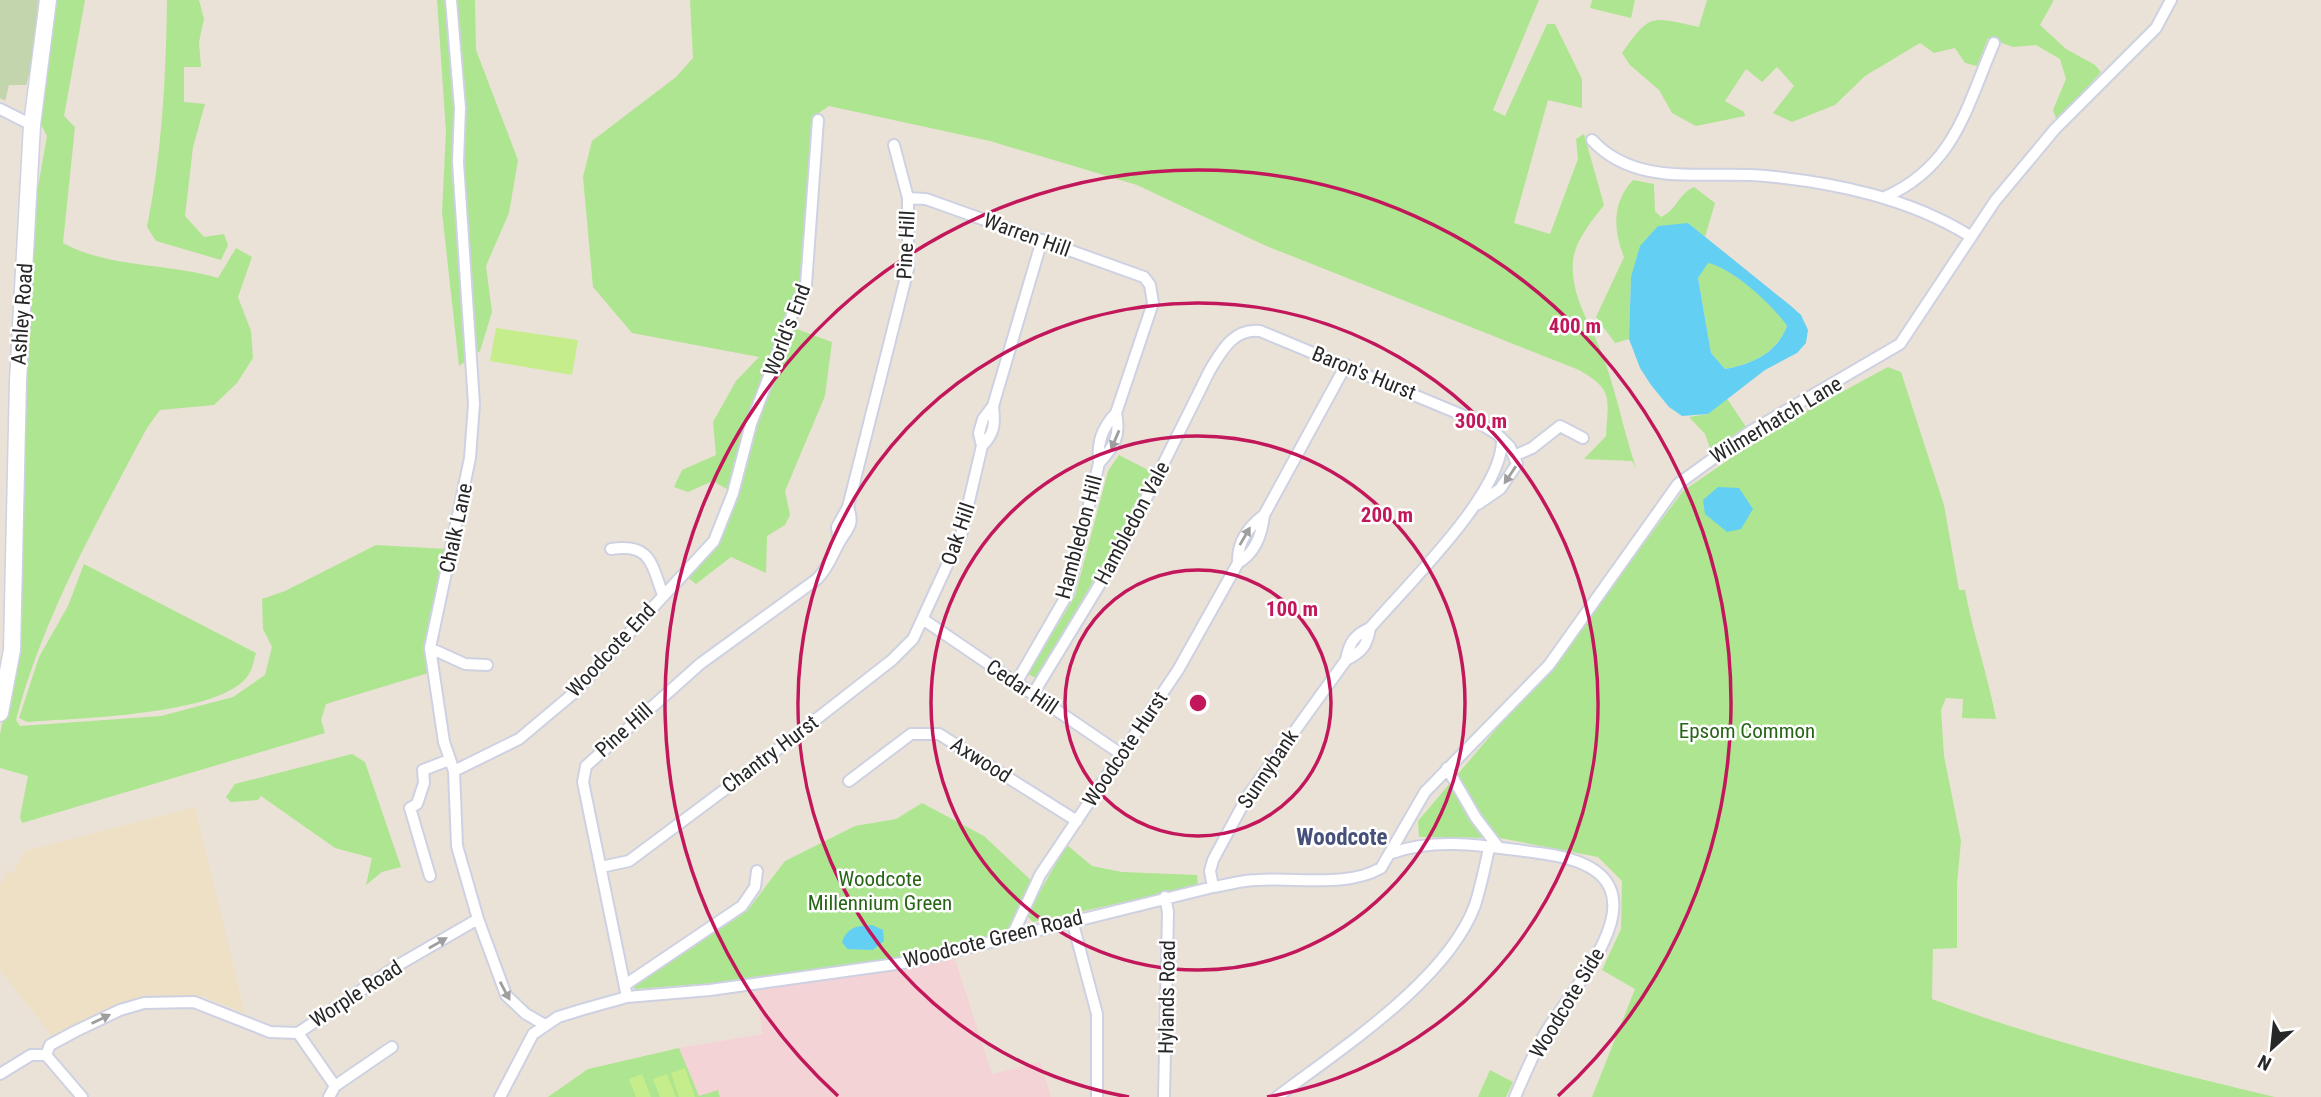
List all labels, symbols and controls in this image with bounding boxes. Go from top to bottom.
street label: Warren Hill [980,208,1074,262]
street label: Pine Hill [892,210,920,280]
street label: Ashley Road [6,262,38,366]
street label: World's End [759,281,815,379]
text: 400 m [1549,314,1601,338]
street label: Baron's Hurst [1309,341,1419,405]
street label: Wilmerhatch Lane [1706,371,1846,469]
text: 300 m [1455,409,1507,433]
one-way arrow [1109,430,1120,451]
street label: Hambledon Vale [1090,457,1175,589]
one-way arrow [1504,466,1517,485]
street label: Hambledon Hill [1051,472,1107,602]
street label: Chalk Lane [435,481,477,575]
street label: Oak Hill [936,500,980,568]
text: 200 m [1361,503,1413,527]
one-way arrow [1239,526,1251,545]
text: 100 m [1266,597,1318,621]
street label: Woodcote End [562,598,660,702]
street label: Cedar Hill [982,654,1062,720]
street label: Woodcote Hurst [1078,687,1172,811]
centre of rings [1186,691,1210,715]
street label: Pine Hill [590,698,658,762]
street label: Chantry Hurst [717,710,823,798]
park label: Epsom Common [1679,719,1815,743]
street label: Sunnybank [1233,724,1303,813]
street label: Axwood [946,732,1016,788]
district label: Woodcote [1296,824,1388,851]
park label: Woodcote Millennium Green [808,867,952,915]
street label: Woodcote Green Road [901,905,1085,973]
one-way arrow [428,937,448,949]
street label: Hylands Road [1154,940,1180,1054]
street label: Woodcote Side [1525,943,1609,1062]
street label: Worple Road [306,955,406,1033]
one-way arrow [499,981,511,1001]
one-way arrow [91,1013,111,1025]
north arrow [2237,1013,2307,1083]
text: N [2254,1050,2275,1076]

